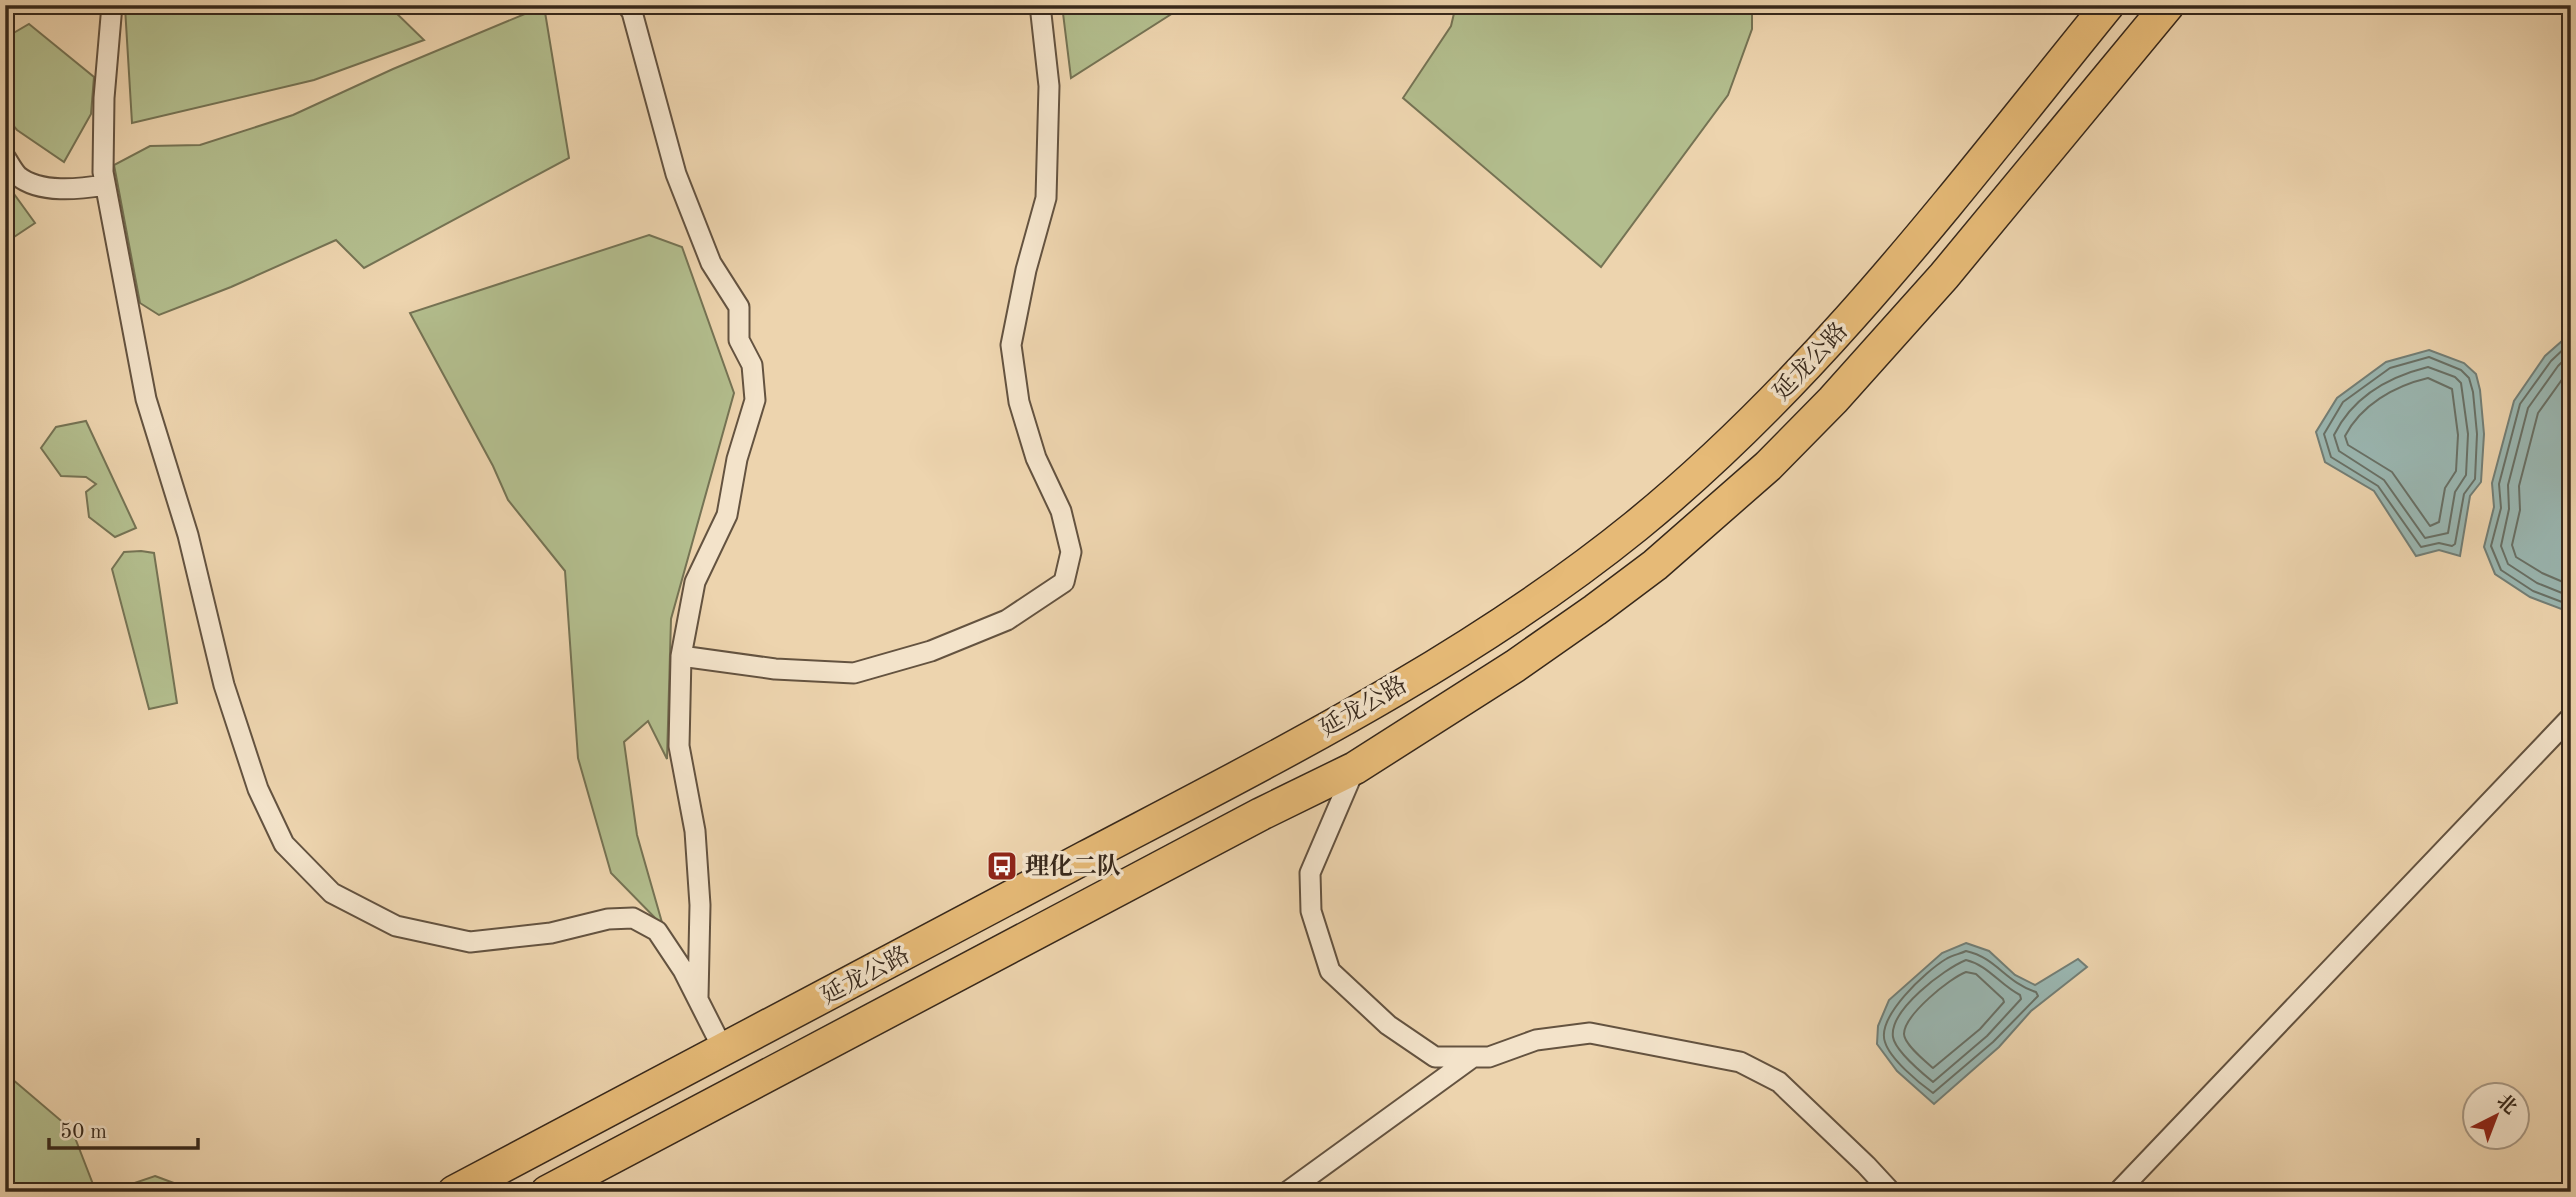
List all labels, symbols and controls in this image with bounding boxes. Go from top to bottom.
street label: 延龙公路 [1768,317,1853,406]
street label: 延龙公路 [1315,671,1412,742]
bus stop icon: 理化二队 [985,849,1019,883]
place label: 理化二队 [1025,853,1121,880]
street label: 延龙公路 [817,941,914,1010]
north arrow [2460,1082,2530,1152]
text: 北 [2492,1090,2520,1119]
scale bar [49,1106,198,1150]
text: 50 m [60,1122,107,1143]

